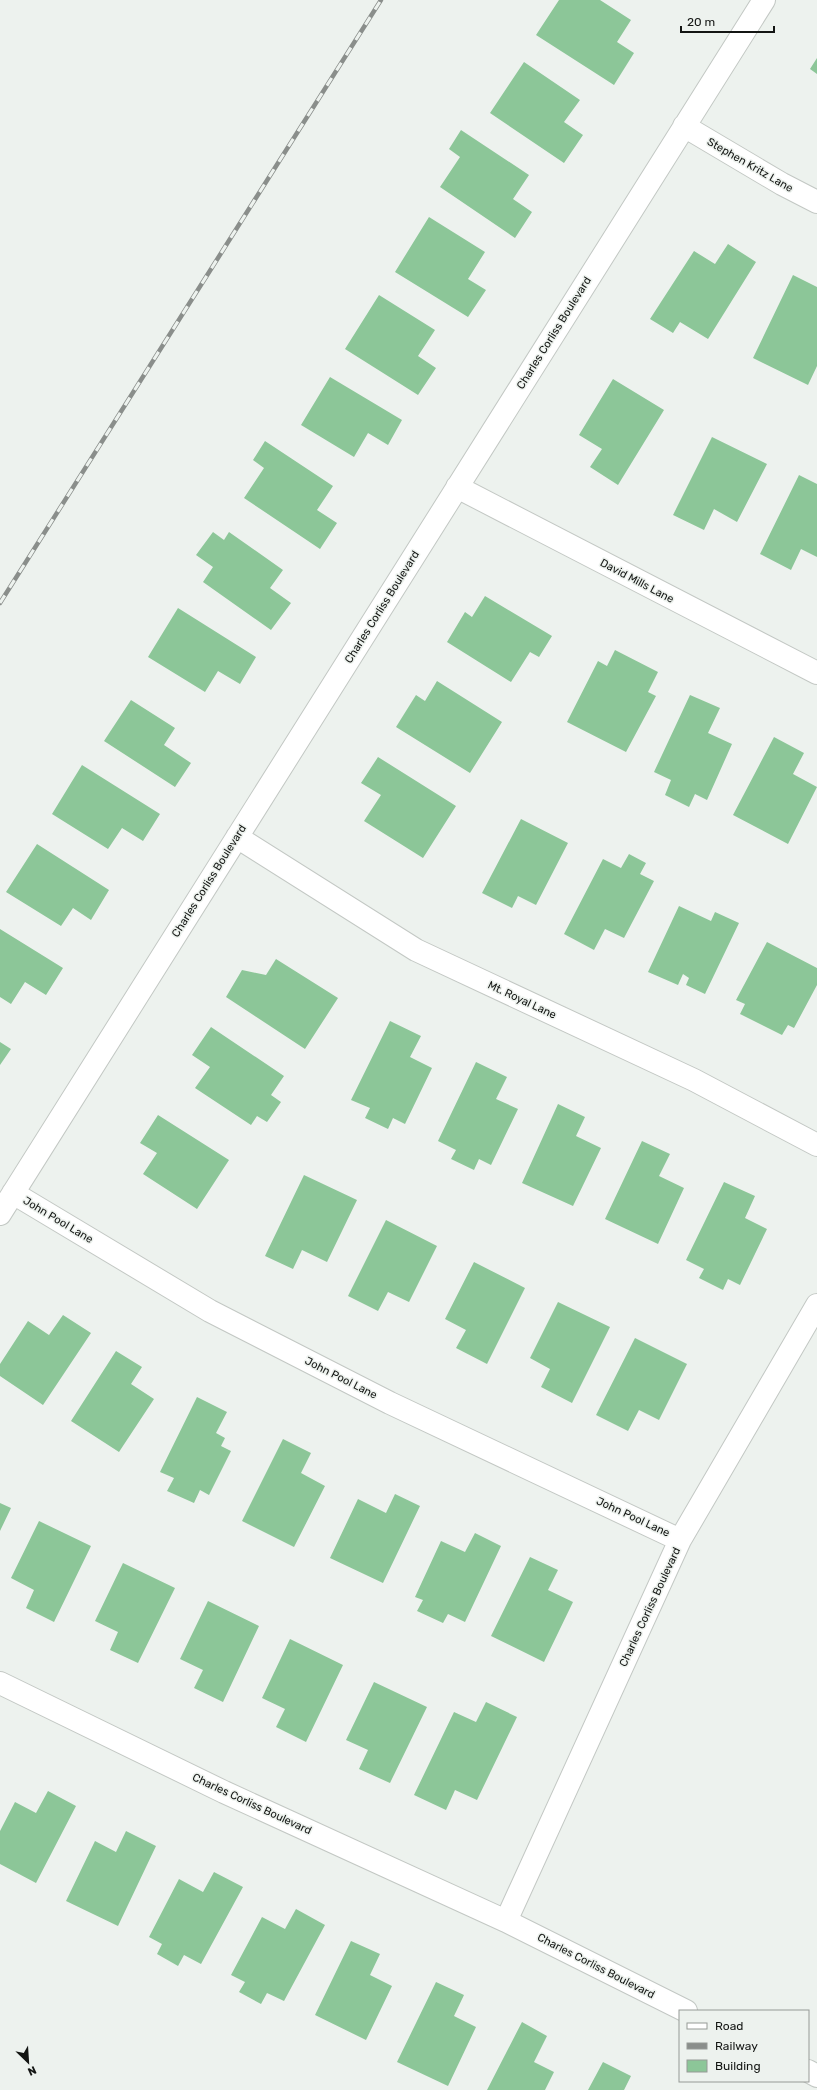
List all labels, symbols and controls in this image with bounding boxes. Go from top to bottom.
scale bar [681,8,774,34]
text: 20 m [687,15,715,29]
street label: Stephen Kritz Lane [705,135,795,195]
street label: Charles Corliss Boulevard [514,274,594,392]
street label: Charles Corliss Boulevard [342,548,422,666]
street label: David Mills Lane [598,556,676,606]
street label: Charles Corliss Boulevard [169,822,249,940]
street label: Mt. Royal Lane [486,978,558,1022]
street label: John Pool Lane [21,1194,95,1246]
street label: John Pool Lane [303,1354,379,1402]
street label: John Pool Lane [594,1494,672,1540]
street label: Charles Corliss Boulevard [617,1545,683,1669]
street label: Charles Corliss Boulevard [190,1771,314,1837]
street label: Charles Corliss Boulevard [535,1931,657,2001]
legend [679,2010,809,2082]
text: Road [715,2019,743,2033]
text: Railway [715,2039,758,2053]
north arrow [8,2042,48,2082]
text: Building [715,2059,761,2073]
text: N [26,2063,38,2078]

